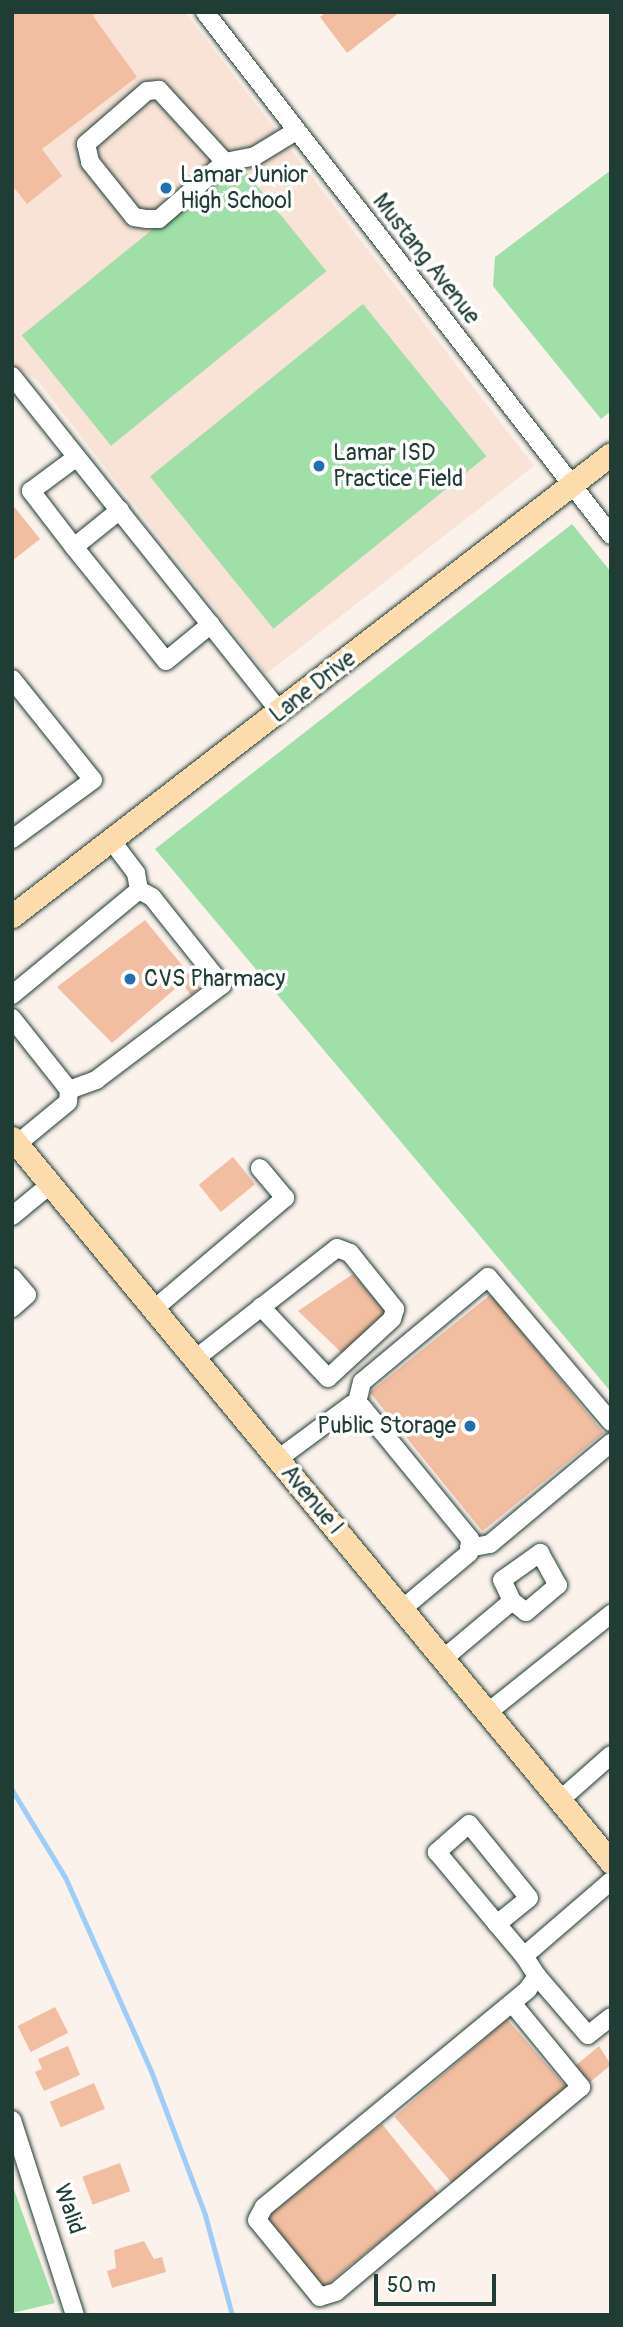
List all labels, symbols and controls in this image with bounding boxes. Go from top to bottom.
place label: Lamar Junior High School [180,161,308,215]
marker: Lamar Junior High School [158,180,174,196]
street label: Mustang Avenue [366,188,486,330]
place label: Lamar ISD Practice Field [333,439,463,493]
marker: Lamar ISD Practice Field [311,458,327,474]
street label: Lane Drive [265,645,361,729]
place label: CVS Pharmacy [144,965,285,993]
marker: CVS Pharmacy [122,971,138,987]
place label: Public Storage [317,1412,456,1440]
marker: Public Storage [462,1418,478,1434]
street label: Avenue I [275,1460,349,1540]
street label: Walid [48,2180,90,2238]
scale bar [378,2260,500,2304]
text: 50 m [387,2272,436,2299]

